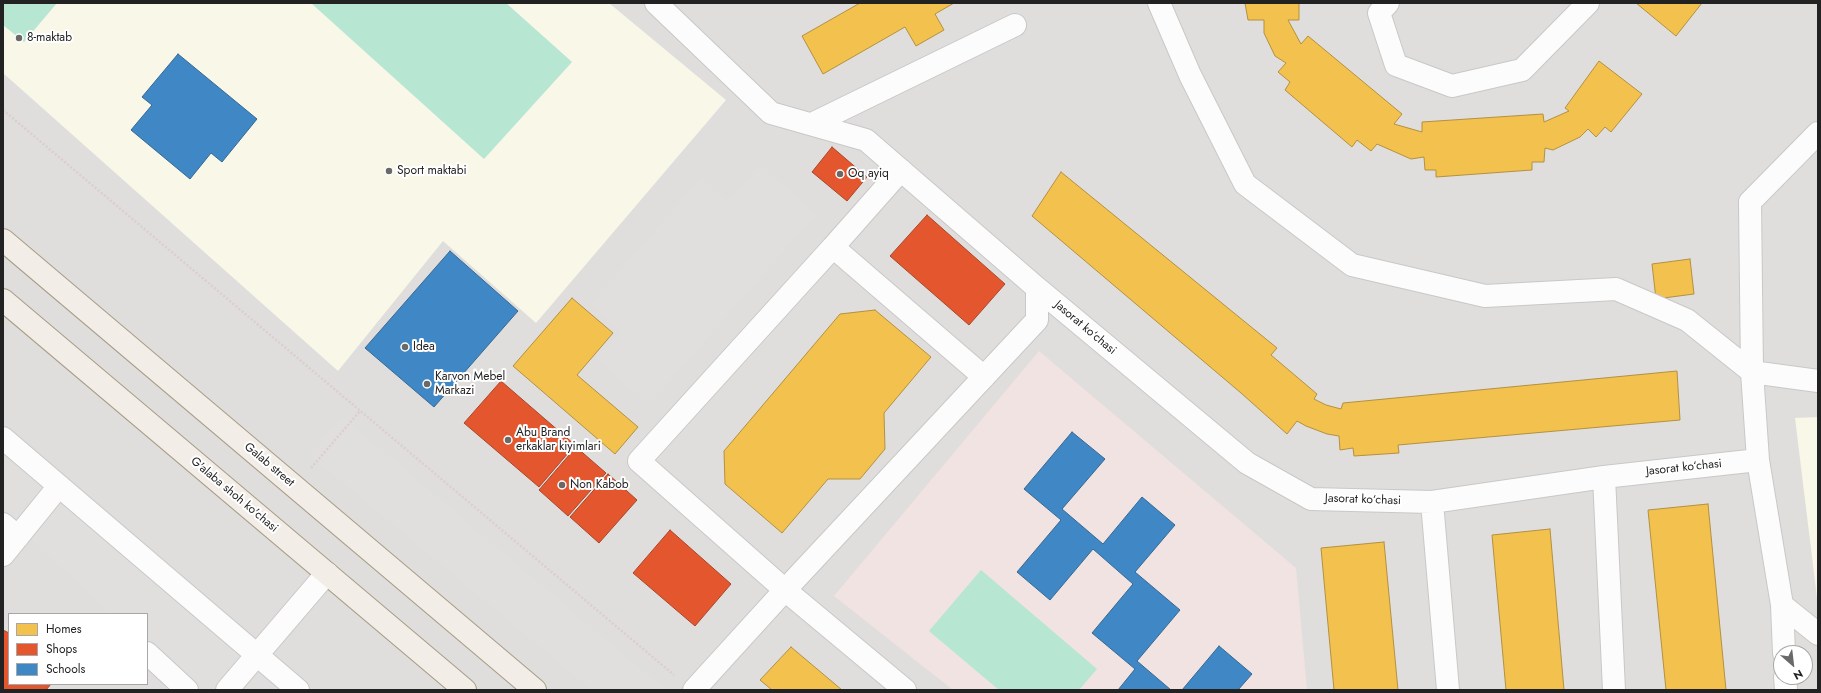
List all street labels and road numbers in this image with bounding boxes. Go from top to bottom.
street label: Jasorat ko‘chasi [1051,298,1119,358]
street label: Galab street [241,440,297,490]
street label: G'alaba shoh ko'chasi [187,454,281,536]
street label: Jasorat ko‘chasi [1645,457,1723,479]
street label: Jasorat ko‘chasi [1325,491,1401,509]

